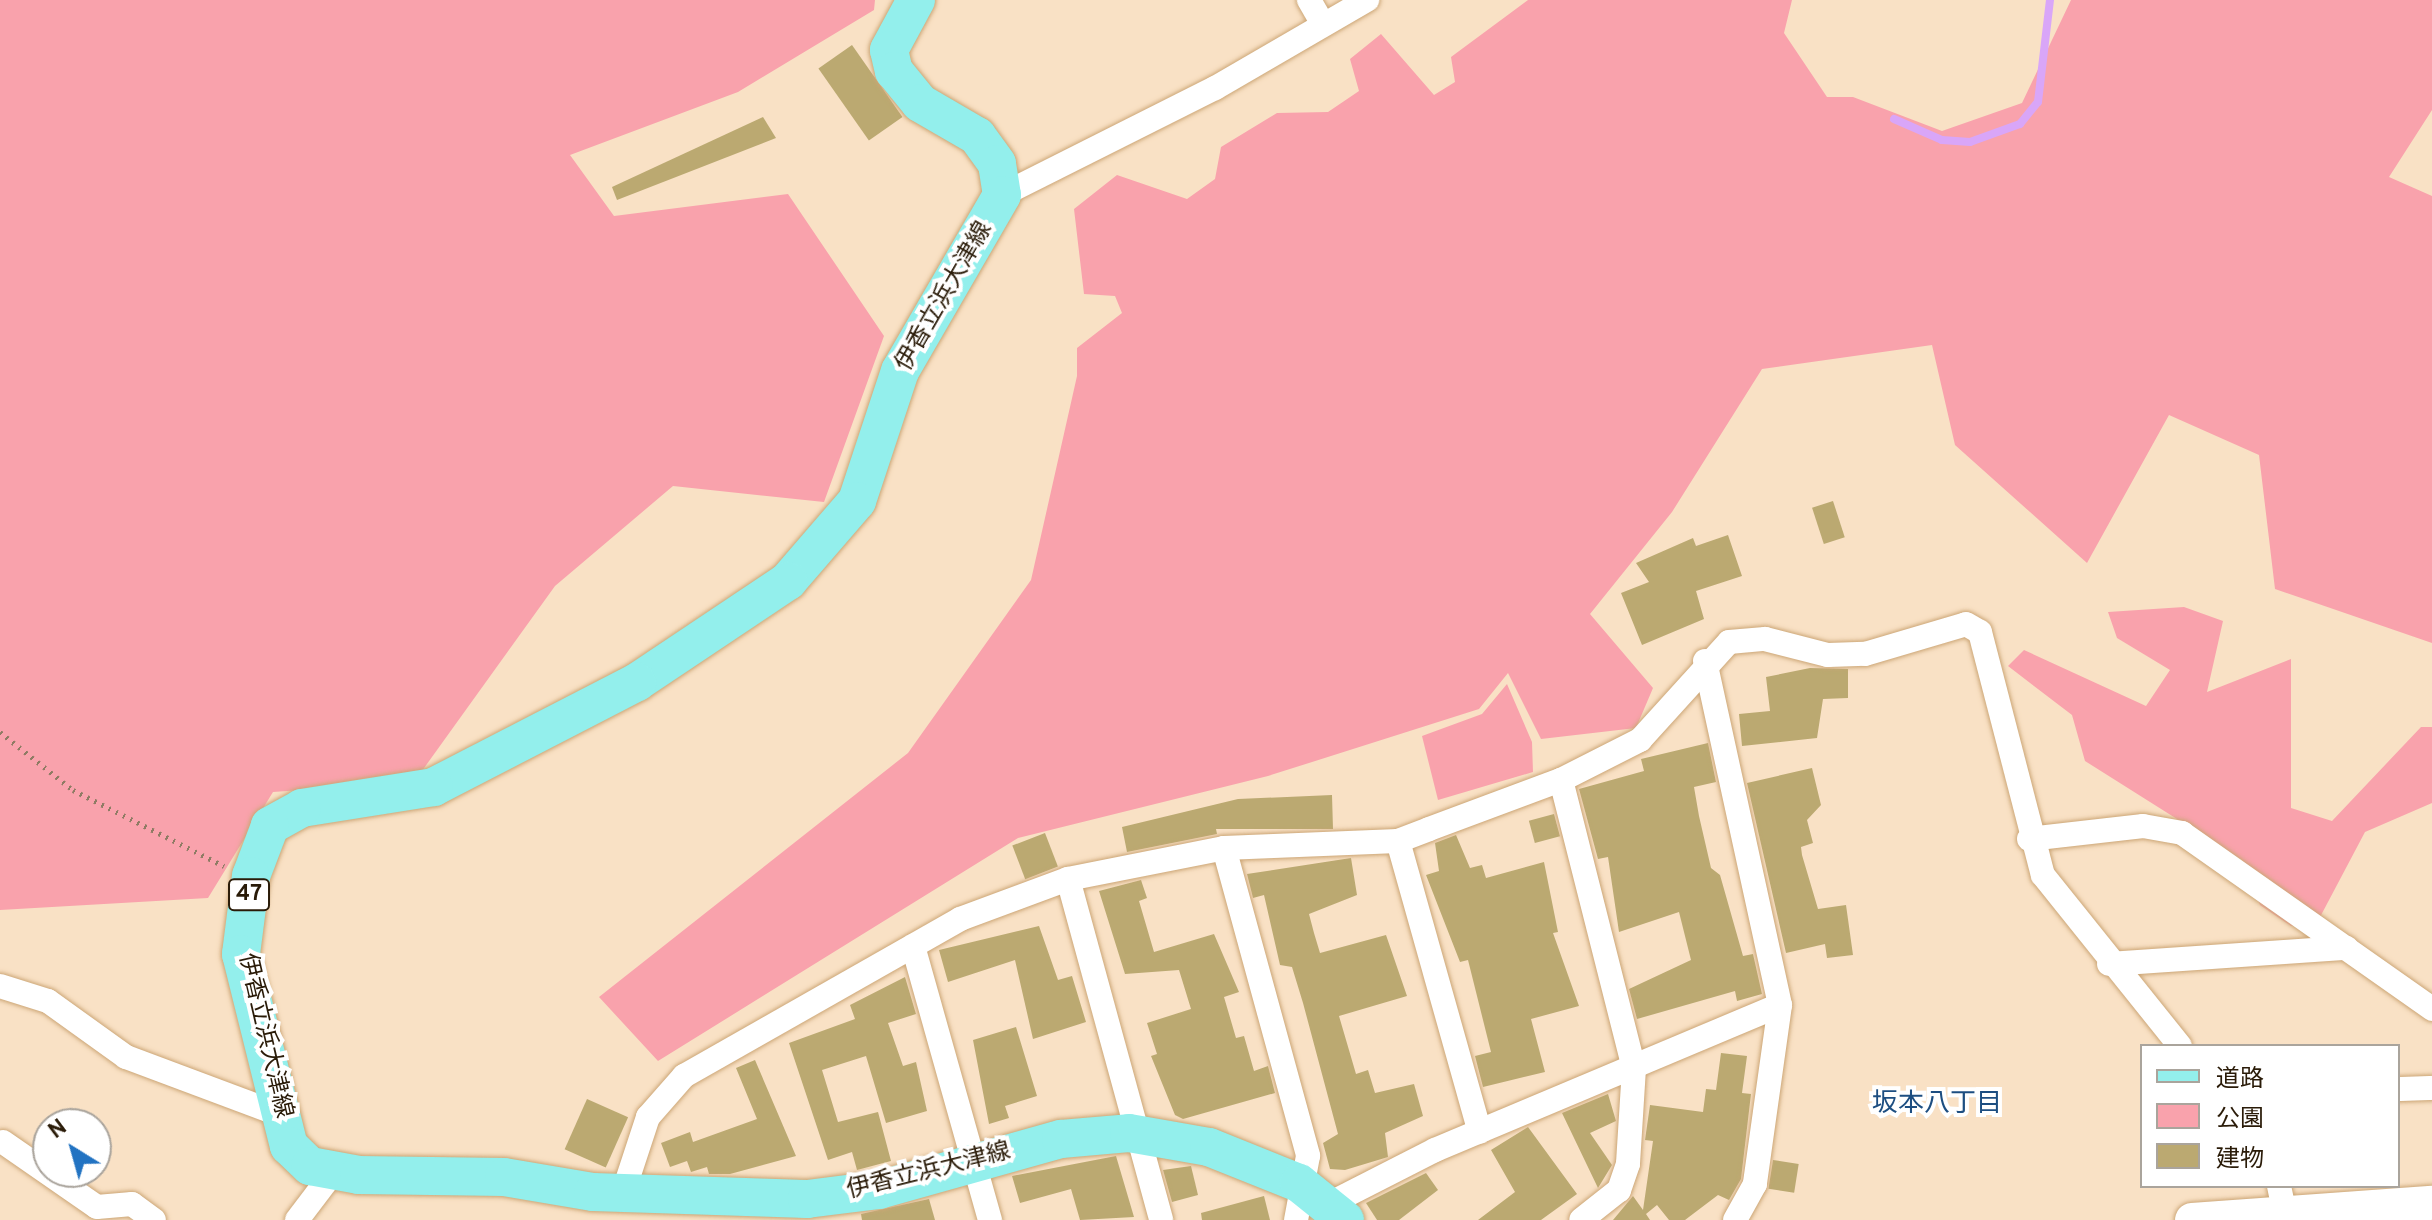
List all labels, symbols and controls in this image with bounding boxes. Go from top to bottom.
street label: 伊香立浜大津線 [891,217,999,377]
road number: 47 [227,877,271,913]
street label: 伊香立浜大津線 [231,951,297,1121]
legend [2140,1044,2400,1188]
text: 道路 [2216,1065,2264,1095]
district label: 坂本八丁目 [1872,1089,2002,1121]
text: 公園 [2216,1105,2264,1135]
north arrow [32,1108,112,1188]
text: N [44,1115,73,1146]
street label: 伊香立浜大津線 [844,1138,1014,1206]
text: 建物 [2216,1145,2264,1175]

